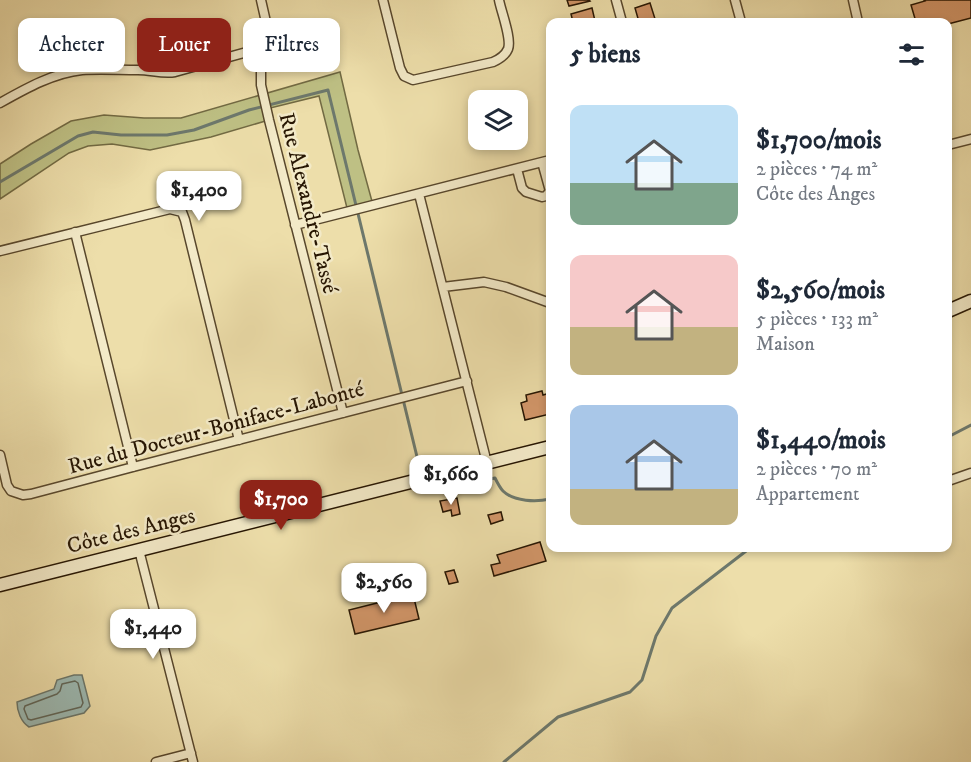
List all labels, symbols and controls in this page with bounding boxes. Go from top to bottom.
chip: Acheter [18,18,125,72]
chip: Louer [137,18,231,72]
chip: Filtres [243,18,340,72]
text: 5 biens [570,38,640,71]
icon: filters [895,38,928,71]
map controls [468,90,528,150]
button: layers [468,90,528,150]
street label: Rue Alexandre-Tassé [272,110,344,296]
text: $1,700/mois [756,124,881,157]
icon: home [618,129,690,201]
text: 2 pièces · 74 m² [756,157,877,182]
pin: $1,400 [150,171,248,222]
text: $1,400 [170,178,228,203]
text: Côte des Anges [756,182,875,207]
text: $2,560/mois [756,274,885,307]
icon: home [618,279,690,351]
text: 5 pièces · 133 m² [756,307,878,332]
text: Maison [756,332,815,357]
street label: Rue du Docteur-Boniface-Labonté [65,375,367,481]
text: $1,440/mois [756,424,886,457]
icon: home [618,429,690,501]
pin: $1,660 [402,455,500,506]
text: 2 pièces · 70 m² [756,457,877,482]
text: $1,660 [423,462,479,487]
pin: $1,700 [232,480,330,531]
text: Appartement [756,482,859,507]
text: $1,700 [254,487,308,512]
street label: Côte des Anges [64,502,198,560]
pin: $2,560 [335,563,433,614]
text: $2,560 [355,570,413,595]
pin: $1,440 [104,609,202,660]
text: $1,440 [124,616,182,641]

